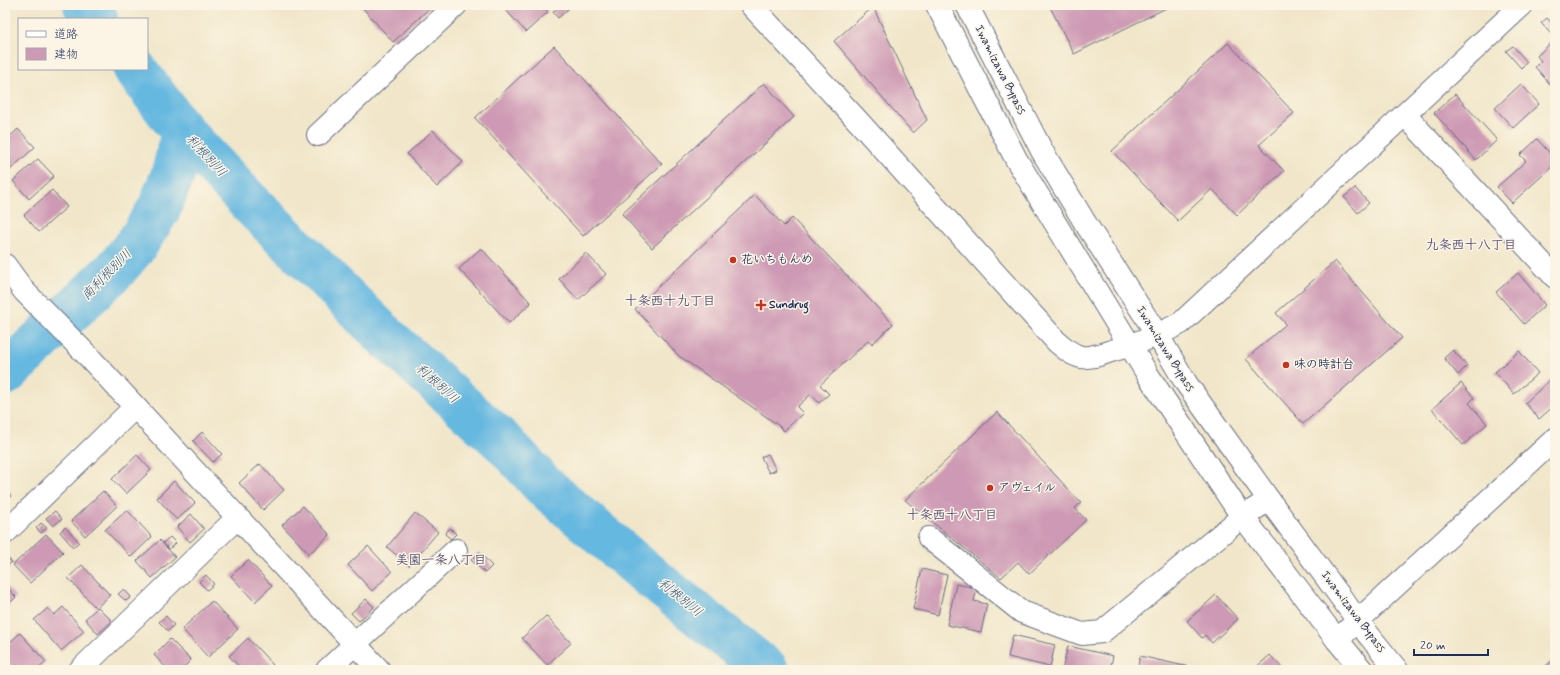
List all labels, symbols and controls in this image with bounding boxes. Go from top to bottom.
legend [18,18,148,70]
street label: Iwamizawa Bypass [971,23,1030,118]
text: 道路 [54,27,78,43]
text: 建物 [54,47,78,63]
water label: 利根別川 [182,131,230,181]
district label: 九条西十八丁目 [1425,237,1517,254]
water label: 南利根別川 [78,246,136,304]
place label: 花いちもんめ [741,252,813,268]
marker: 花いちもんめ [728,255,738,265]
district label: 十条西十九丁目 [624,293,716,310]
place label: Sundrug [769,297,809,314]
marker: Sundrug [756,300,766,310]
street label: Iwamizawa Bypass [1132,303,1198,395]
place label: 味の時計台 [1294,357,1354,373]
water label: 利根別川 [412,360,462,408]
marker: 味の時計台 [1281,360,1291,370]
place label: アヴェイル [998,480,1056,496]
marker: アヴェイル [985,483,995,493]
district label: 十条西十八丁目 [906,507,998,524]
district label: 美園一条八丁目 [395,552,487,569]
street label: Iwamizawa Bypass [1317,568,1389,656]
water label: 利根別川 [654,575,706,621]
scale bar [1414,631,1488,657]
text: 20 m [1420,638,1446,654]

